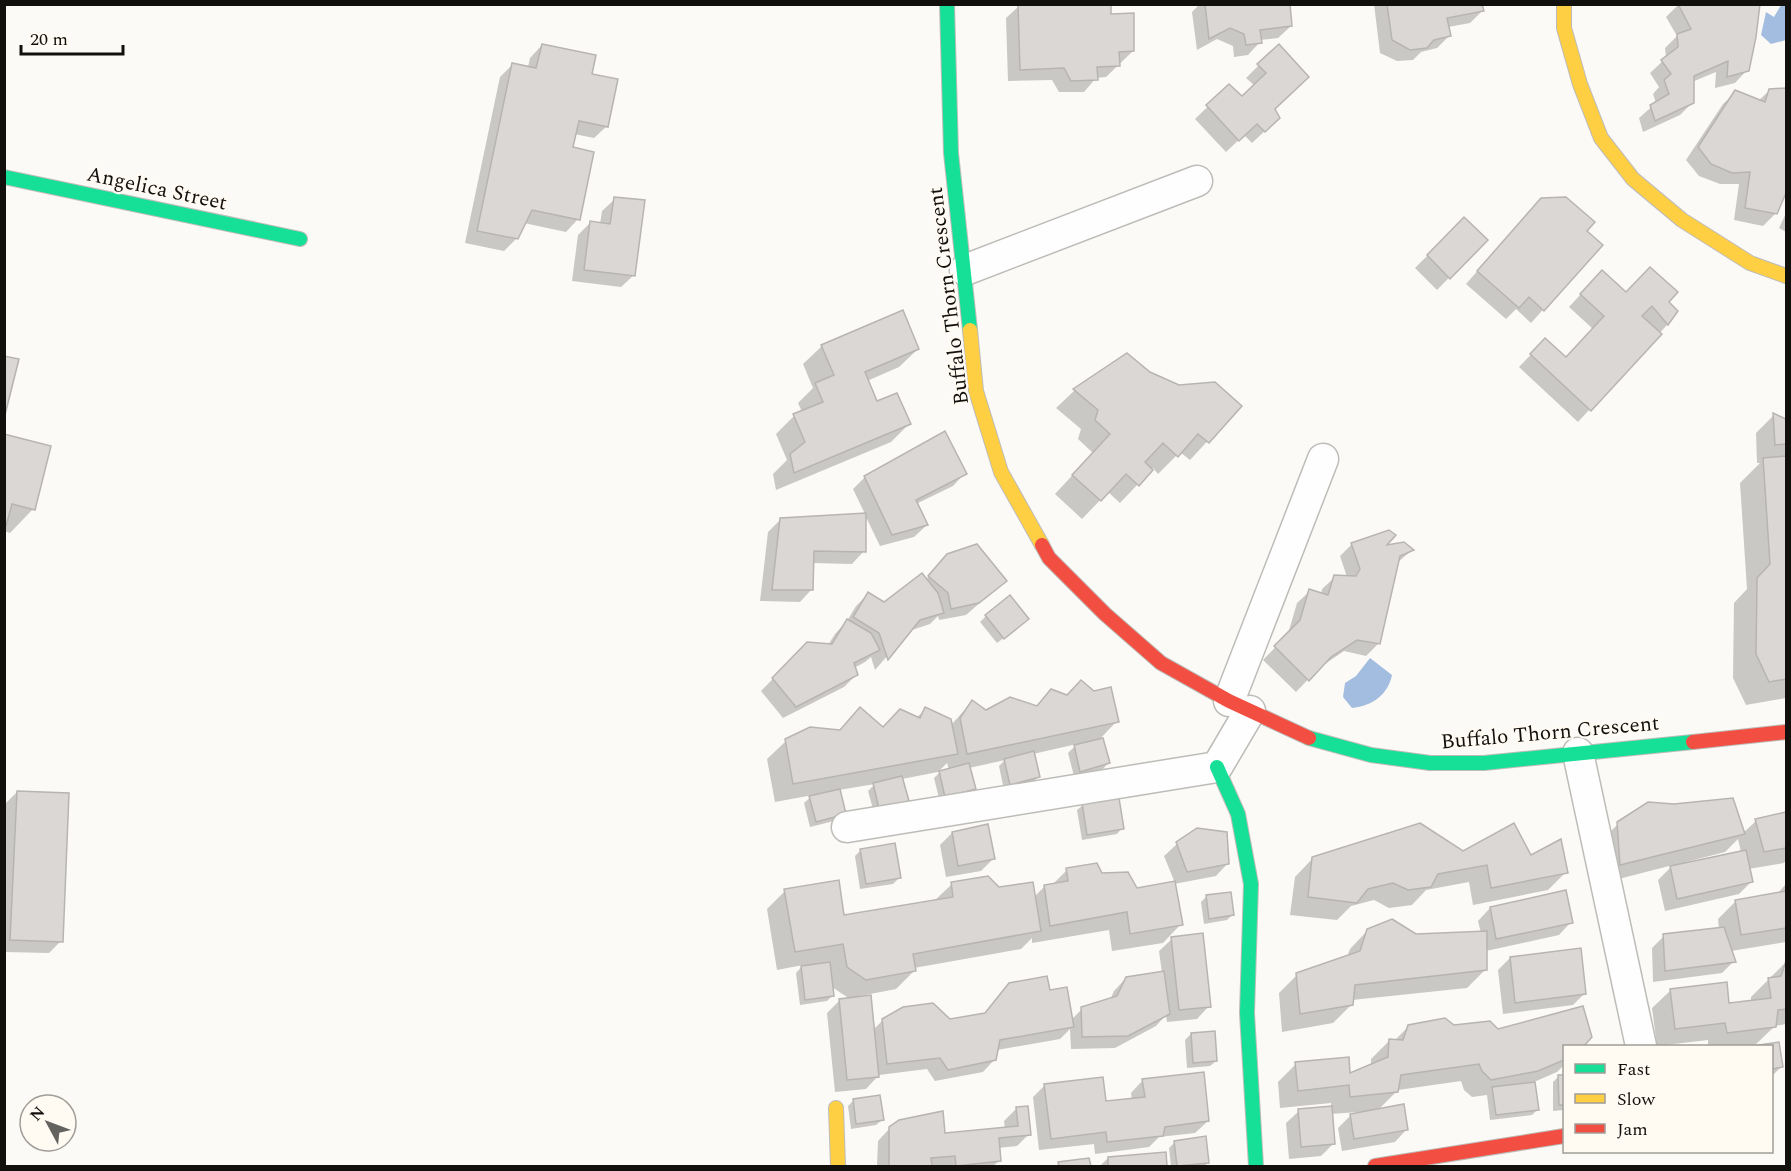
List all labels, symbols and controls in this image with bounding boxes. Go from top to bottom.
scale bar [21,18,123,56]
text: 20 m [30,26,68,53]
street label: Angelica Street [84,158,230,219]
street label: Buffalo Thorn Crescent [920,185,978,407]
street label: Buffalo Thorn Crescent [1440,708,1661,758]
legend [1563,1045,1773,1153]
text: Fast [1617,1056,1650,1083]
text: Slow [1617,1086,1656,1113]
north arrow [18,1093,78,1153]
text: N [24,1101,51,1127]
text: Jam [1617,1116,1648,1143]

